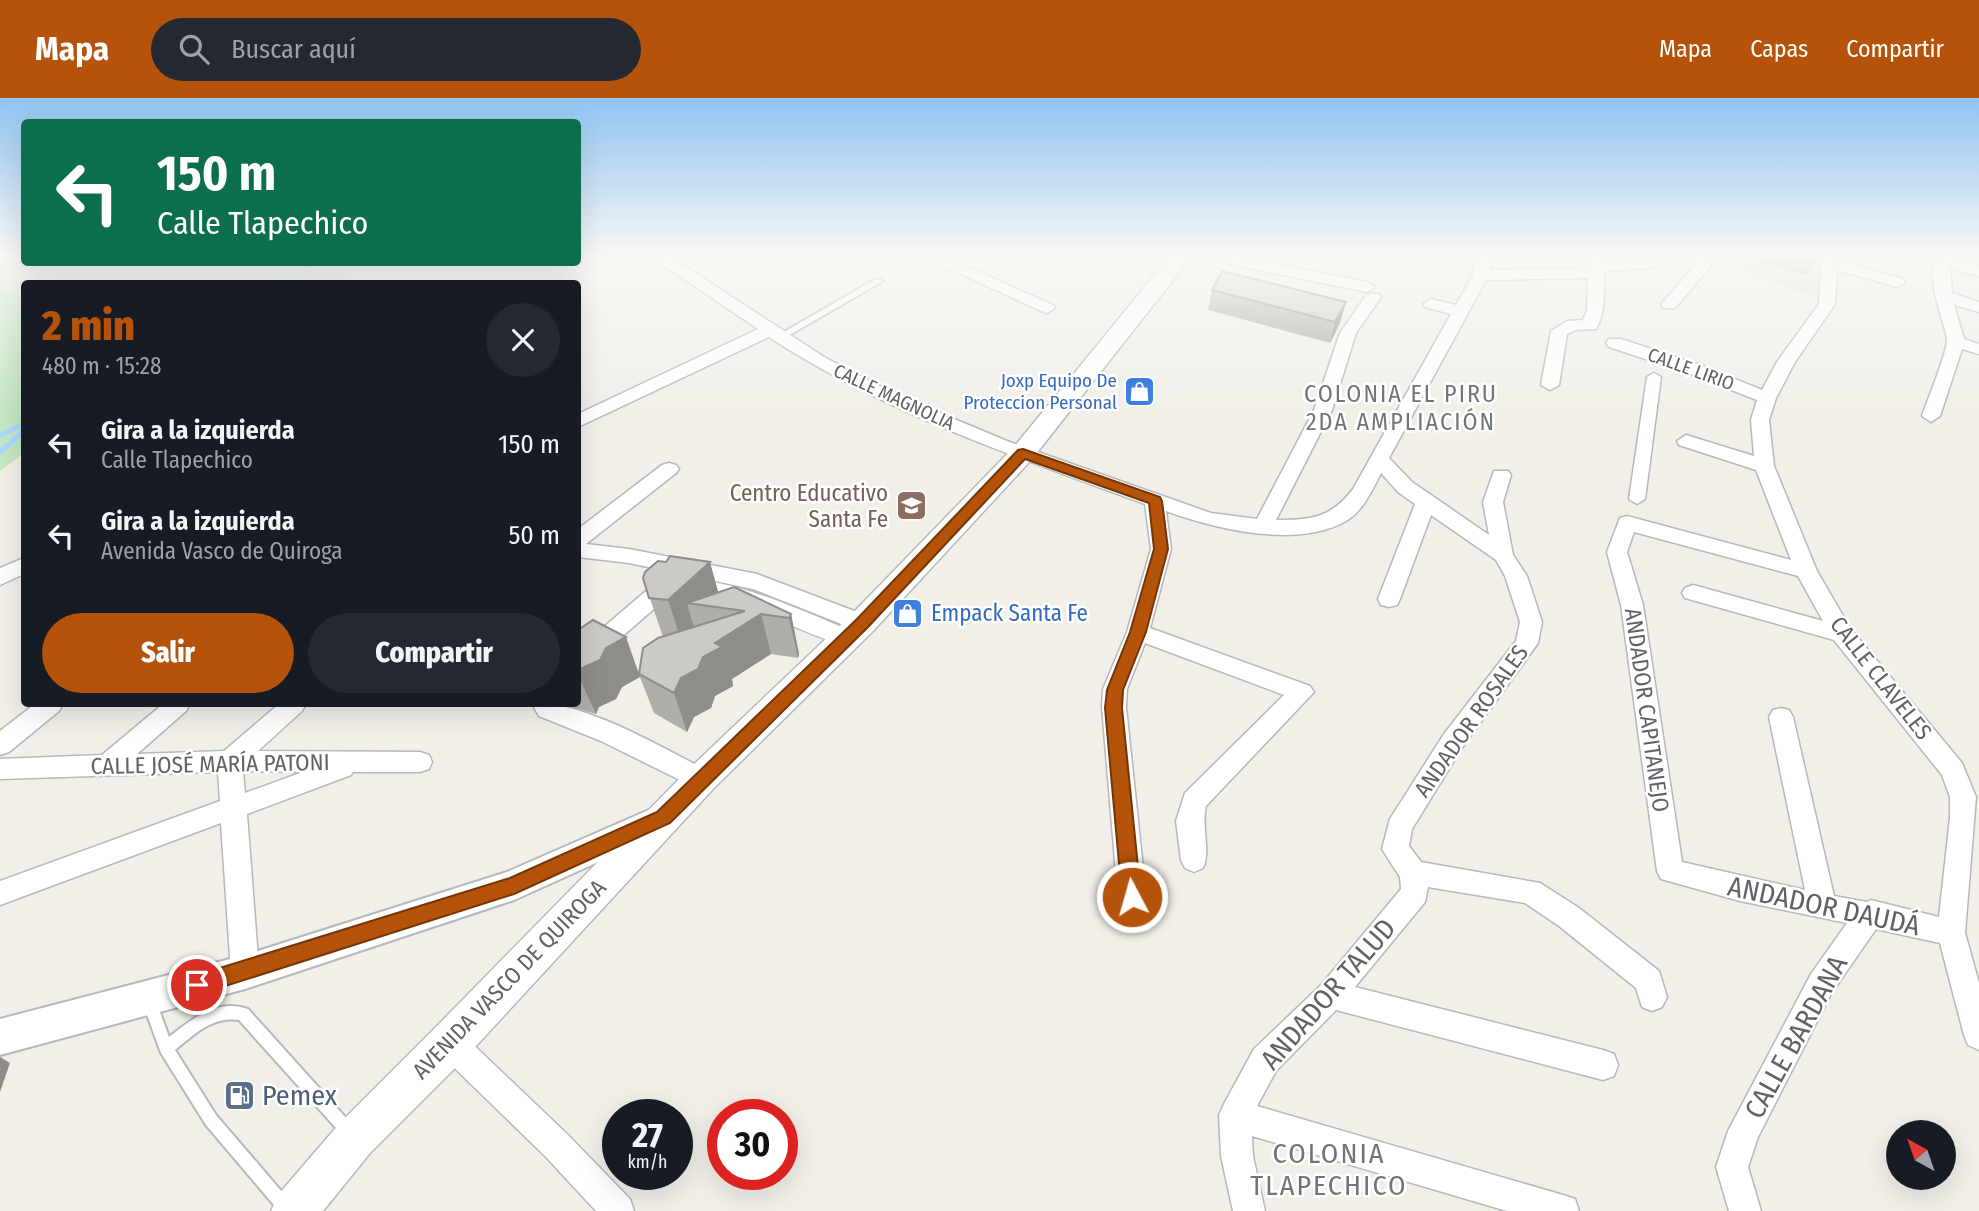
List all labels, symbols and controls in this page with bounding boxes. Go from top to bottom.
search box [151,18,641,81]
text: Mapa [35,29,109,69]
icon: search [175,30,213,68]
text: Buscar aquí [231,34,356,65]
text: Mapa [1659,35,1712,63]
text: Capas [1750,35,1808,63]
text: Compartir [1846,35,1944,63]
text: 150 m [157,144,276,203]
icon: left [42,147,133,238]
text: Calle Tlapechico [157,204,368,242]
text: 2 min [42,301,135,351]
button: close [486,303,560,377]
street label: CALLE LIRIO [1645,343,1737,395]
text: 480 m · 15:28 [42,352,161,380]
street label: CALLE MAGNOLIA [830,359,958,435]
place label: Joxp Equipo De Proteccion Personal [963,369,1117,414]
shop icon: Joxp Equipo De Proteccion Personal [1123,374,1157,408]
district label: COLONIA EL PIRU 2DA AMPLIACIÓN [1304,380,1498,436]
text: Gira a la izquierda [101,415,295,446]
icon: left [42,426,80,464]
text: 150 m [498,429,560,460]
text: Calle Tlapechico [101,446,253,474]
place label: Centro Educativo Santa Fe [730,479,888,533]
school or university icon: Centro Educativo Santa Fe [894,489,928,523]
text: Gira a la izquierda [101,506,295,537]
icon: left [42,517,80,555]
text: 50 m [508,520,560,551]
text: Avenida Vasco de Quiroga [101,537,343,565]
shop icon: Empack Santa Fe [891,596,925,630]
place label: Empack Santa Fe [931,599,1088,627]
street label: ANDADOR CAPITANEJO [1619,606,1675,814]
street label: CALLE CLAVELES [1824,611,1938,745]
button: Salir [42,613,294,693]
button: Compartir [308,613,560,693]
street label: ANDADOR ROSALES [1408,640,1534,802]
street label: CALLE JOSÉ MARÍA PATONI [90,747,330,780]
position arrow [1095,860,1169,934]
street label: ANDADOR DAUDÁ [1725,870,1923,943]
street label: AVENIDA VASCO DE QUIROGA [406,873,612,1085]
street label: ANDADOR TALUD [1254,912,1402,1076]
street label: CALLE BARDANA [1738,950,1854,1124]
pin [167,955,227,1015]
icon: arrive [178,966,216,1004]
fuel station icon: Pemex [222,1078,256,1112]
place label: Pemex [262,1079,338,1112]
speed limit sign: 30 [707,1099,798,1190]
text: 27 [632,1114,663,1156]
north arrow [1886,1120,1956,1190]
map controls [1886,1120,1956,1190]
district label: COLONIA TLAPECHICO [1250,1137,1408,1202]
text: km/h [627,1151,668,1173]

